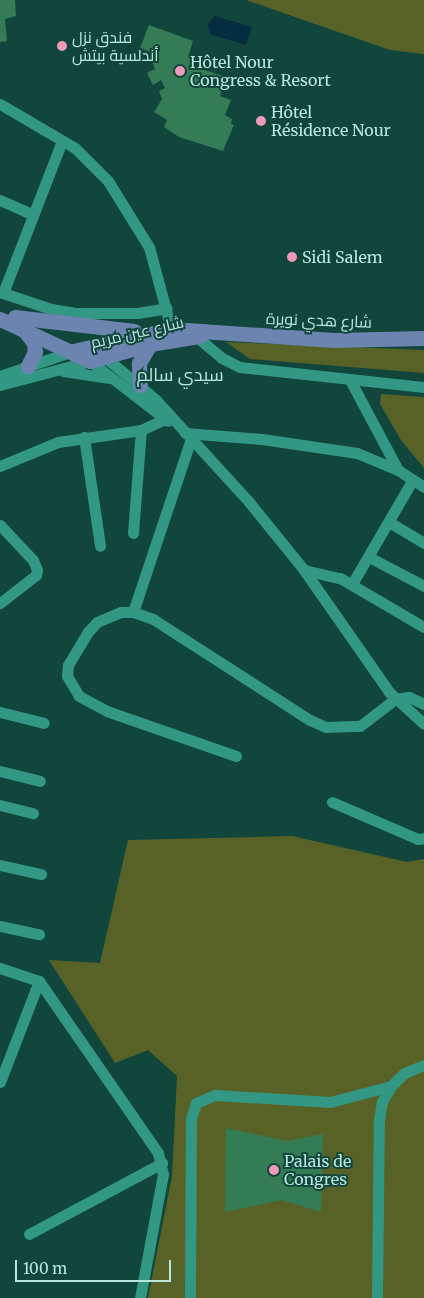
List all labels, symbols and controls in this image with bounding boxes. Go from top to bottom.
place label: فندق نزل أندلسية بيتش [72,27,159,65]
marker: فندق نزل أندلسية بيتش [56,40,68,52]
place label: Hôtel Nour Congress & Resort [190,52,331,90]
marker: Hôtel Nour Congress & Resort [174,65,186,77]
place label: Hôtel Résidence Nour [271,102,391,140]
marker: Hôtel Résidence Nour [255,115,267,127]
place label: Sidi Salem [302,247,383,267]
marker: Sidi Salem [286,251,298,263]
street label: شارع هدي نويرة [266,309,372,331]
street label: شارع عين مريم [89,312,185,352]
district label: سيدي سالم [136,364,224,386]
place label: Palais de Congres [284,1151,351,1189]
marker: Palais de Congres [268,1164,280,1176]
scale bar [18,1250,174,1282]
text: 100 m [23,1259,67,1278]

